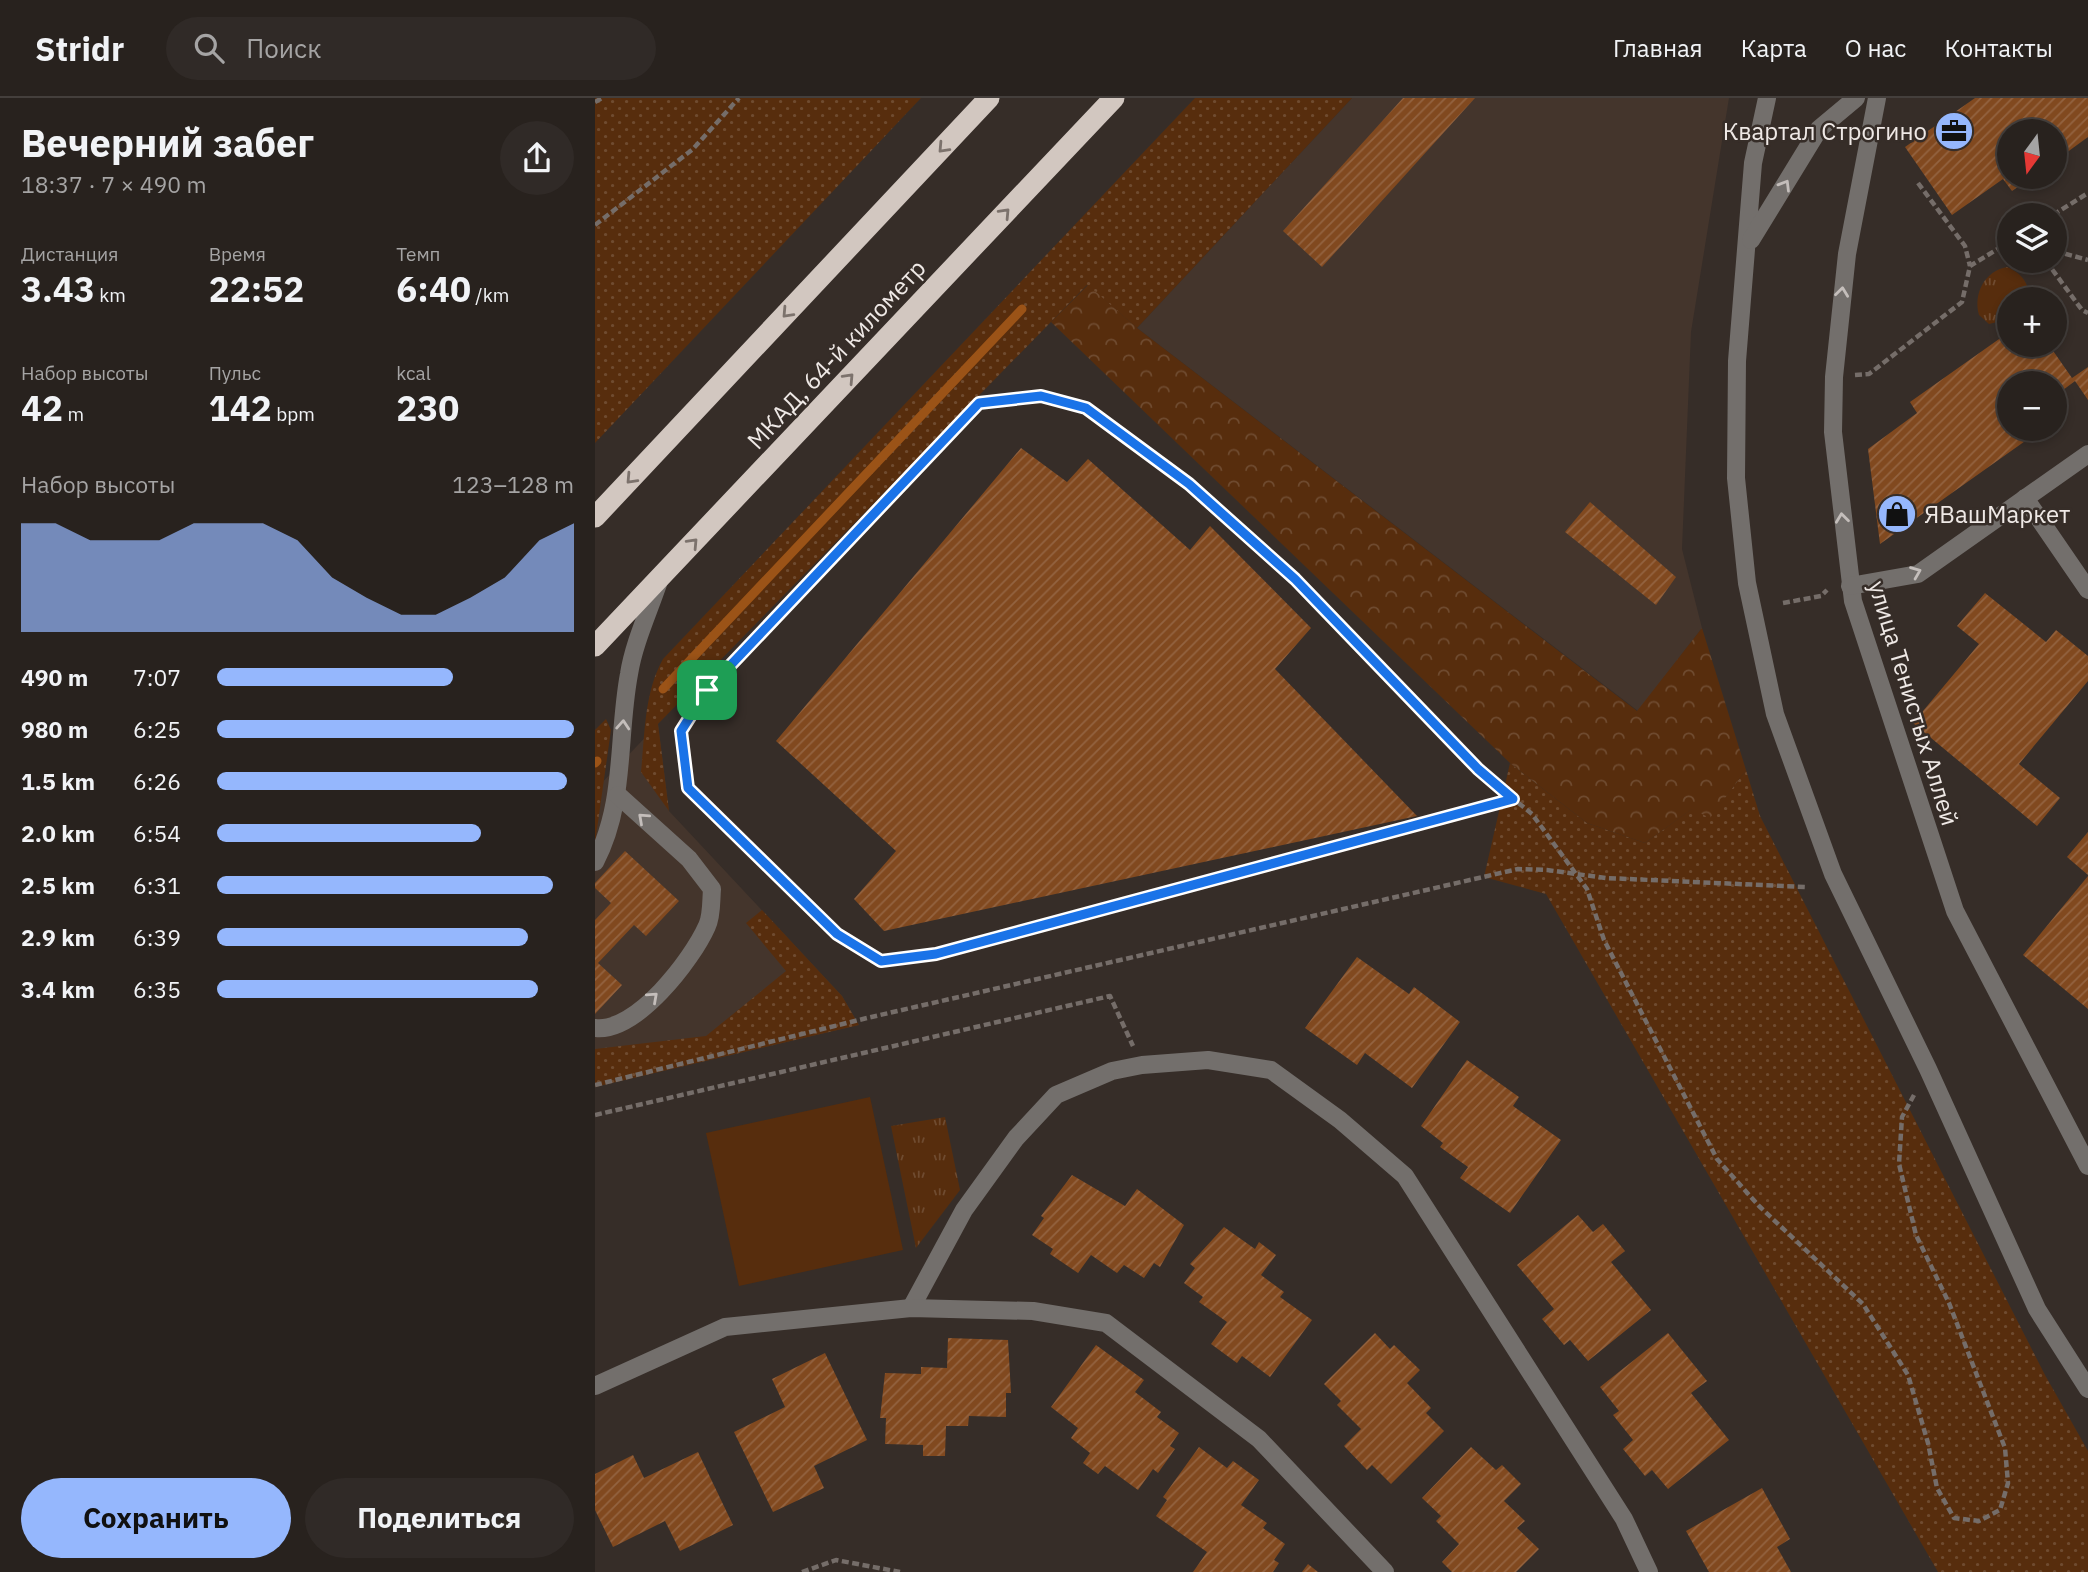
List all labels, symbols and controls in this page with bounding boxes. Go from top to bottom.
search box [166,17,656,80]
text: Stridr [35,27,124,70]
icon: search [190,29,228,67]
text: Поиск [246,31,321,65]
text: Главная [1613,32,1703,64]
text: Карта [1741,32,1807,64]
text: О нас [1845,32,1906,64]
text: Контакты [1944,32,2053,64]
office icon: Квартал Строгино [1933,110,1975,152]
place label: Квартал Строгино [1723,115,1927,147]
text: Вечерний забег [21,118,314,167]
north arrow [1997,119,2067,189]
map controls [1997,119,2067,441]
button: share [500,121,574,195]
one-way arrow [938,140,951,153]
text: 18:37 · 7 × 490 m [21,169,207,199]
one-way arrow [1776,180,1789,193]
button: layers [1997,203,2067,273]
one-way arrow [997,208,1010,221]
text: Дистанция [21,242,118,266]
text: Время [209,242,266,266]
text: Темп [396,242,441,266]
street label: МКАД, 64-й километр [740,252,932,456]
text: 3.43 [21,266,95,312]
text: 22:52 [209,266,304,312]
text: 6:40 [396,266,471,312]
text: km [95,283,126,307]
text: /km [471,283,509,307]
one-way arrow [1834,286,1849,298]
button: + [1997,287,2067,357]
one-way arrow [782,305,795,318]
text: Набор высоты [21,361,148,385]
text: Пульс [209,361,261,385]
text: kcal [396,361,431,385]
button: − [1997,371,2067,441]
one-way arrow [841,373,853,386]
text: 42 [21,385,63,431]
text: 142 [209,385,272,431]
text: 230 [396,385,459,431]
text: m [63,402,84,426]
text: bpm [272,402,315,426]
text: Набор высоты [21,469,175,499]
text: 123–128 m [452,469,574,499]
one-way arrow [626,471,639,484]
shop icon: ЯВашМаркет [1876,493,1918,535]
place label: ЯВашМаркет [1924,498,2070,530]
one-way arrow [1834,512,1849,524]
one-way arrow [684,538,697,551]
one-way arrow [1909,566,1921,580]
street label: улица Тенистых Аллей [1861,577,1967,829]
pin [677,660,737,720]
text: 490 m [21,662,88,692]
text: 7:07 [133,662,181,692]
icon: arrive [688,671,726,709]
text: 980 m [21,714,88,744]
text: 6:25 [133,714,181,744]
one-way arrow [615,719,630,730]
text: 1.5 km [21,766,95,796]
text: 6:26 [133,766,181,796]
one-way arrow [639,814,652,826]
text: 2.0 km [21,818,95,848]
text: 6:54 [133,818,181,848]
text: 2.5 km [21,870,95,900]
text: 6:31 [133,870,181,900]
text: 2.9 km [21,922,95,952]
text: 6:39 [133,922,181,952]
text: 3.4 km [21,974,95,1004]
text: 6:35 [133,974,181,1004]
one-way arrow [645,993,658,1006]
button: Сохранить [21,1478,291,1558]
button: Поделиться [305,1478,574,1558]

